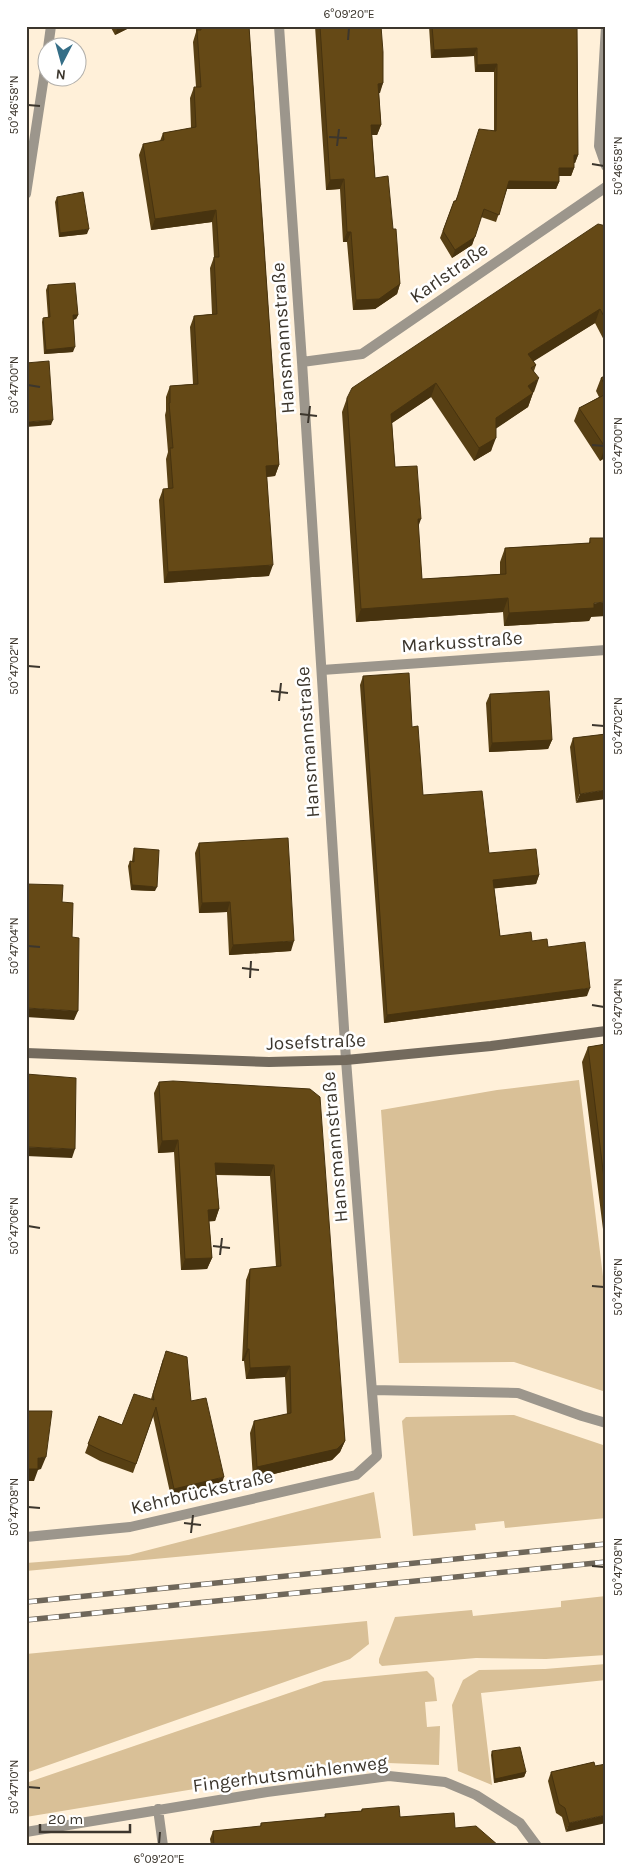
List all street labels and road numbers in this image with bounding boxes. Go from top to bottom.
street label: Karlstraße [406,238,492,308]
street label: Hansmannstraße [267,262,299,414]
street label: Markusstraße [401,627,523,657]
street label: Hansmannstraße [292,666,324,818]
street label: Josefstraße [266,1029,366,1055]
street label: Hansmannstraße [317,1071,353,1223]
street label: Kehrbrückstraße [129,1465,275,1519]
street label: Fingerhutsmühlenweg [191,1751,389,1797]

